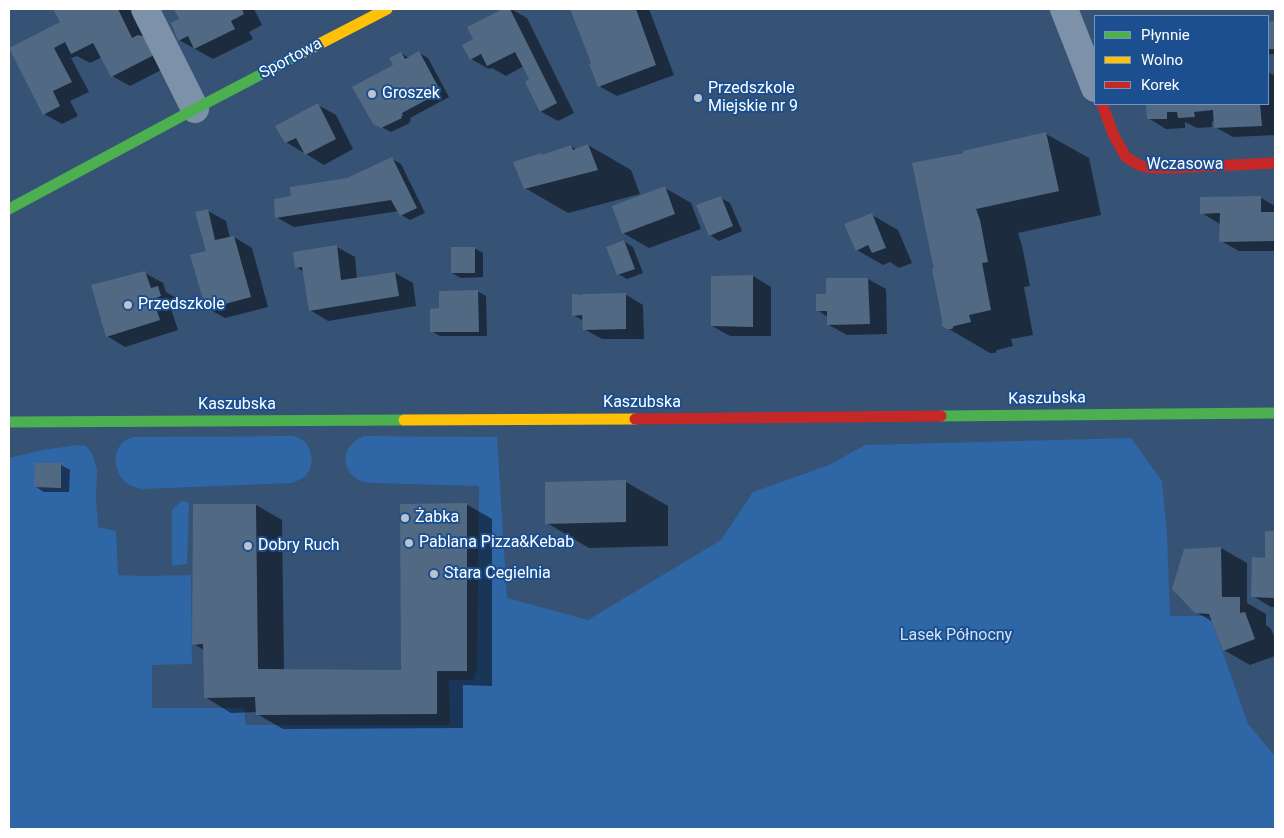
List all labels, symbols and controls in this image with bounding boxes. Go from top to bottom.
legend [1094,15,1269,105]
text: Płynnie [1141,26,1190,44]
street label: Sportowa [256,34,326,84]
text: Wolno [1141,51,1183,69]
text: Korek [1141,76,1179,94]
place label: Przedszkole Miejskie nr 9 [708,79,798,117]
place label: Groszek [382,84,440,104]
marker: Groszek [366,88,378,100]
marker: Przedszkole Miejskie nr 9 [692,92,704,104]
street label: Wczasowa [1146,155,1224,175]
place label: Przedszkole [138,295,225,315]
marker: Przedszkole [122,299,134,311]
street label: Kaszubska [1008,389,1086,409]
street label: Kaszubska [603,393,681,413]
street label: Kaszubska [198,395,276,415]
place label: Żabka [415,508,459,528]
marker: Żabka [399,512,411,524]
place label: Pablana Pizza&Kebab [419,533,574,553]
place label: Dobry Ruch [258,536,340,556]
marker: Pablana Pizza&Kebab [403,537,415,549]
marker: Dobry Ruch [242,540,254,552]
place label: Stara Cegielnia [444,564,551,584]
marker: Stara Cegielnia [428,568,440,580]
park label: Lasek Północny [900,626,1012,646]

